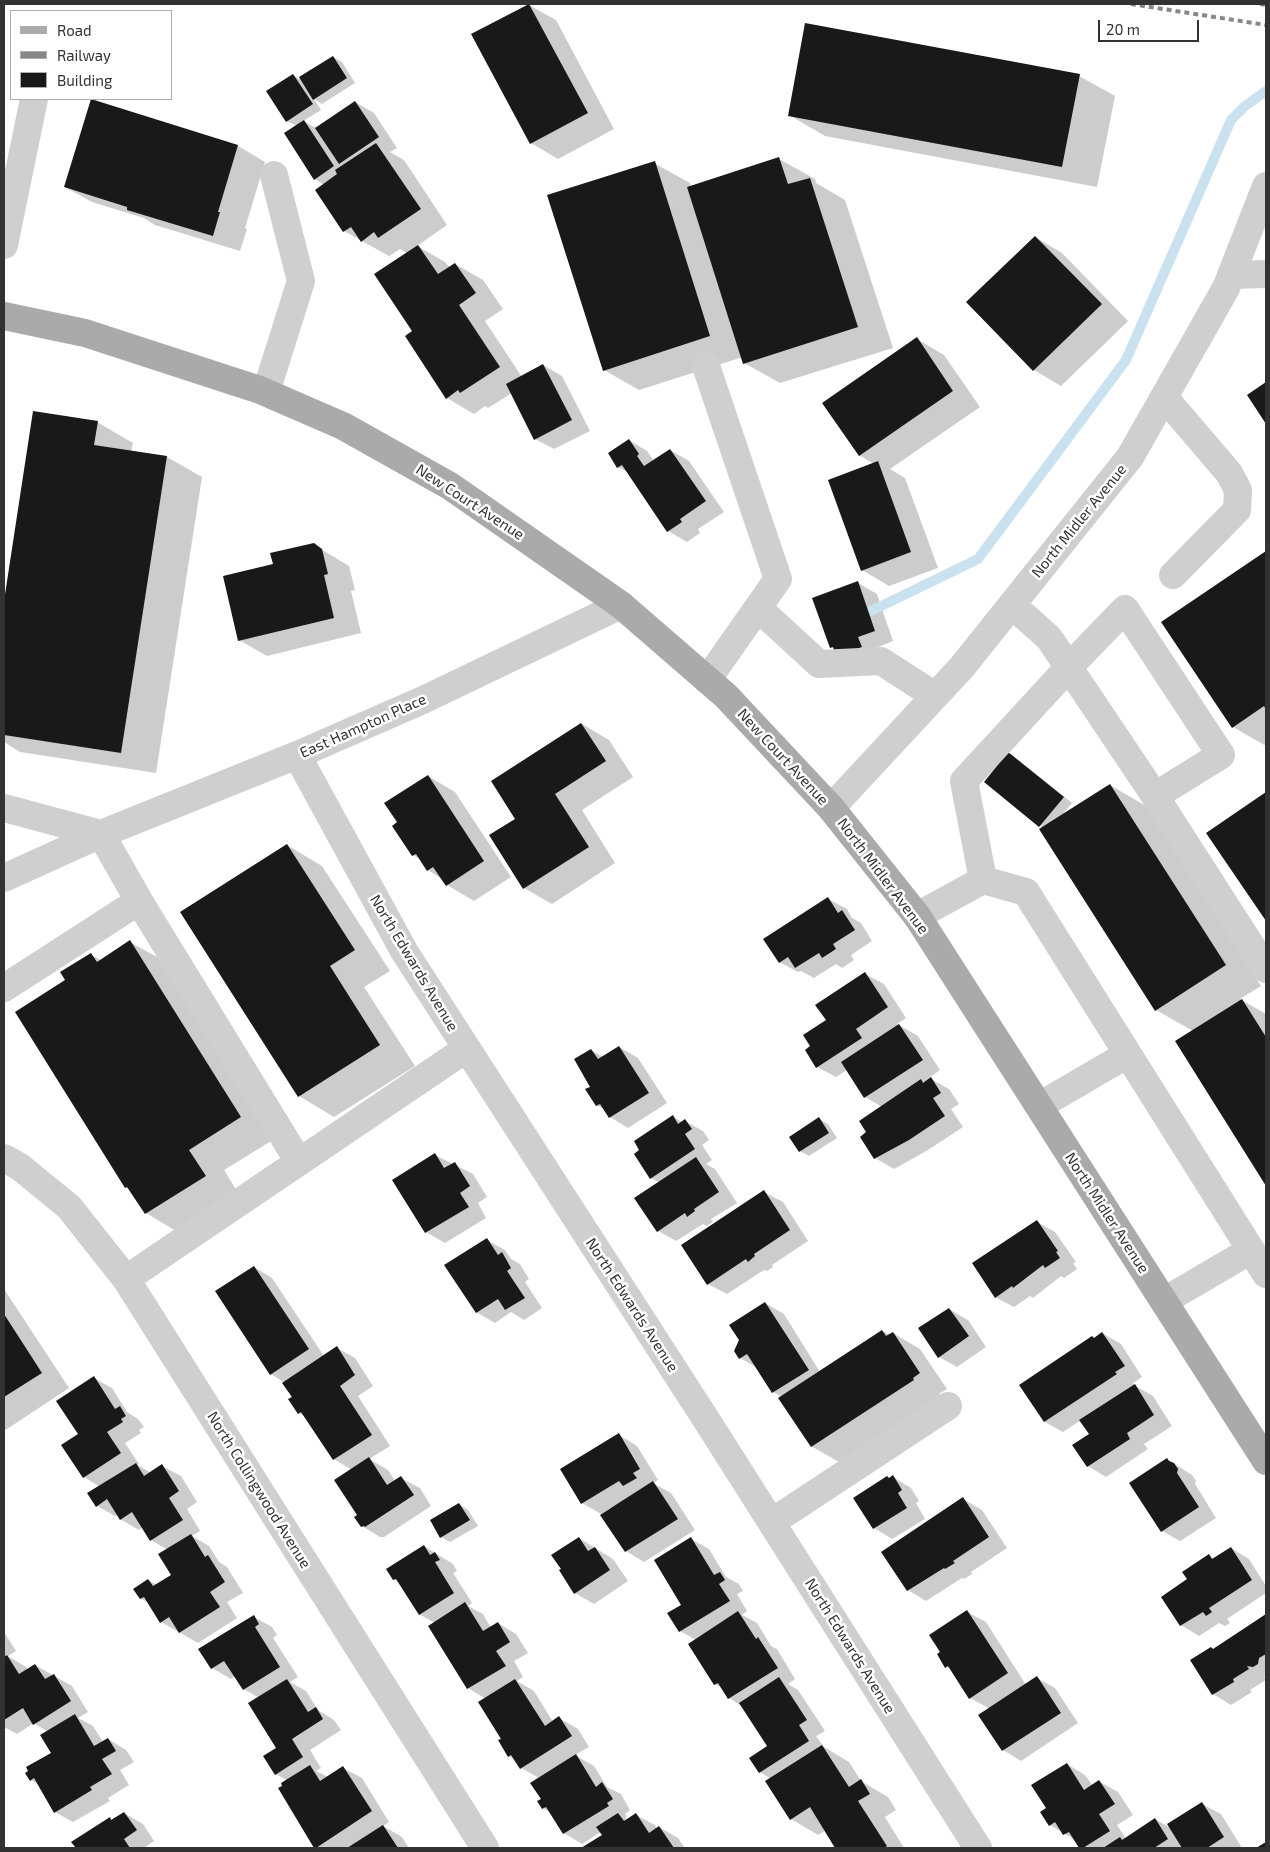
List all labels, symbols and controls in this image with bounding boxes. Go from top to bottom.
legend [10,10,172,100]
scale bar [1100,10,1201,42]
text: 20 m [1106,20,1140,38]
text: Road [57,21,92,39]
text: Railway [57,46,111,64]
text: Building [57,71,112,89]
street label: New Court Avenue [413,460,527,544]
street label: North Midler Avenue [1028,461,1130,581]
street label: East Hampton Place [297,690,429,762]
street label: New Court Avenue [734,705,832,809]
street label: North Midler Avenue [834,814,932,938]
street label: North Edwards Avenue [366,891,462,1035]
street label: North Midler Avenue [1061,1149,1153,1277]
street label: North Edwards Avenue [582,1235,682,1375]
street label: North Collingwood Avenue [203,1408,315,1572]
street label: North Edwards Avenue [801,1575,899,1717]

